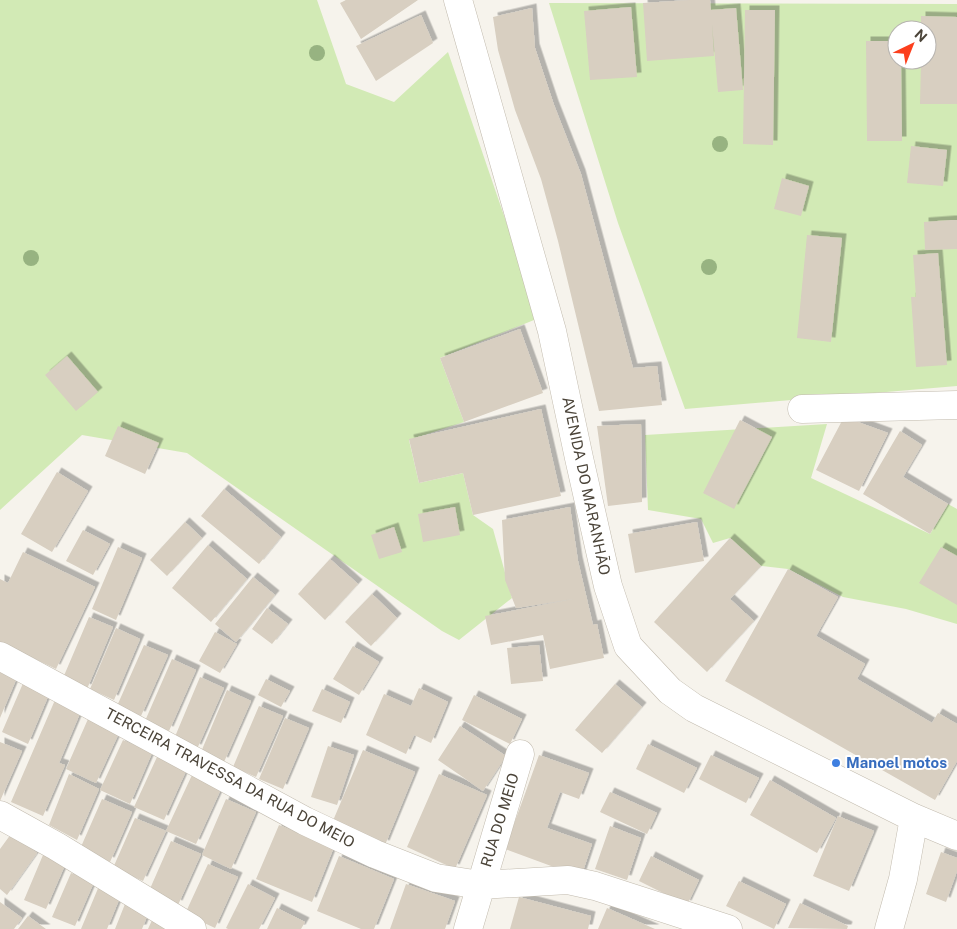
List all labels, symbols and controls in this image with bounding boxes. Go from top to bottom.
north arrow [887,20,937,70]
text: N [911,26,930,45]
street label: AVENIDA DO MARANHÃO [559,395,614,577]
street label: TERCEIRA TRAVESSA DA RUA DO MEIO [103,704,358,851]
place label: Manoel motos [846,754,947,771]
marker: Manoel motos [830,757,842,769]
street label: RUA DO MEIO [477,771,522,869]

